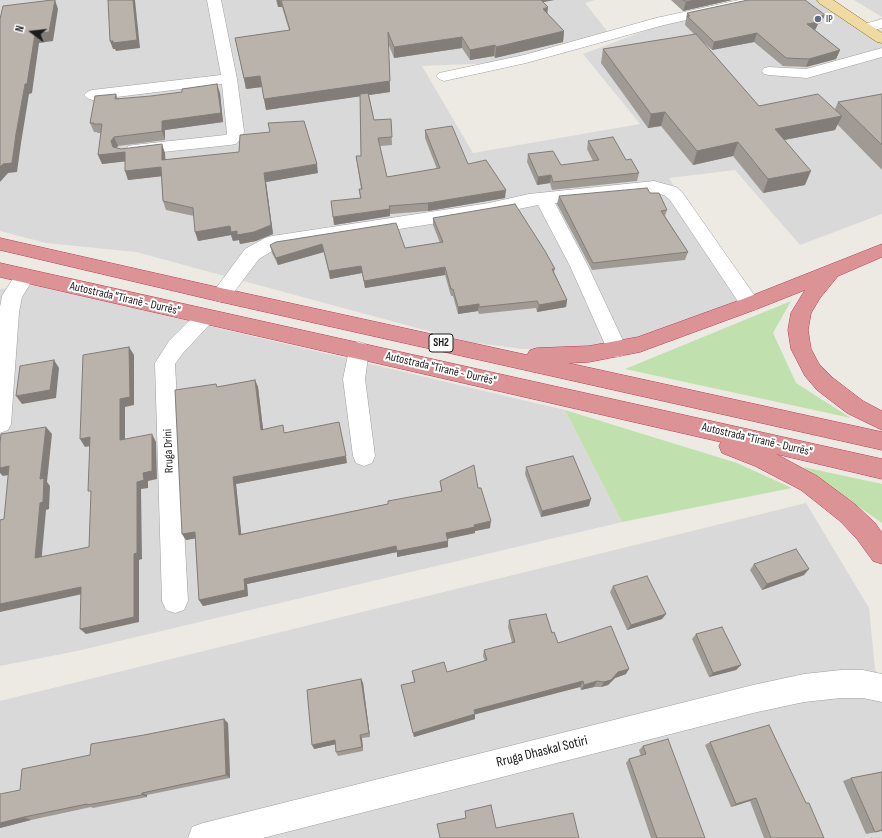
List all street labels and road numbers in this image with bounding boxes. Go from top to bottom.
street label: Autostrada "Tiranë - Durrës" [68,279,182,319]
road number: SH2 [429,334,453,352]
street label: Autostrada "Tiranë - Durrës" [384,349,498,389]
street label: Autostrada "Tiranë - Durrës" [700,420,814,460]
street label: Rruga Drini [161,429,177,473]
street label: Rruga Dhaskal Sotiri [495,733,589,771]

